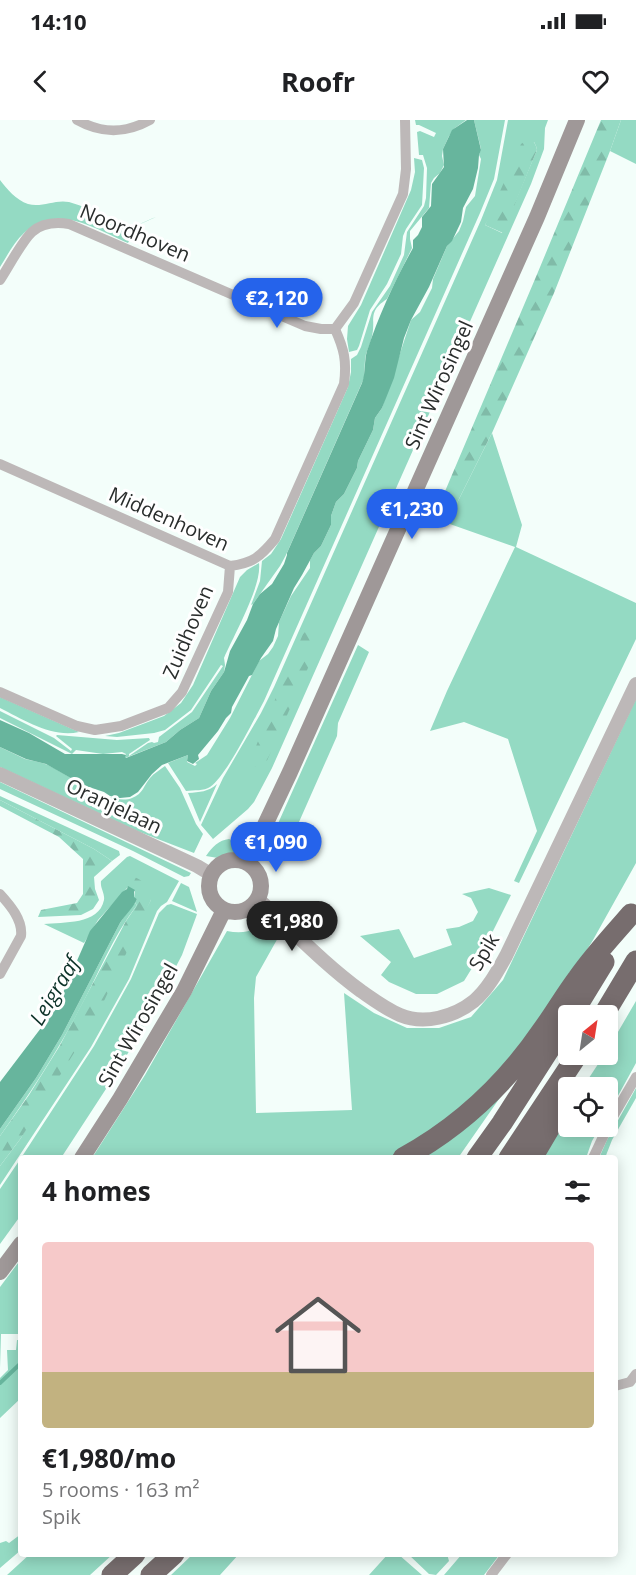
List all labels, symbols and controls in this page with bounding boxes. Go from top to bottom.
text: 14:10 [30,6,87,36]
text: Roofr [281,63,355,100]
icon: back [24,65,57,98]
icon: heart [579,65,612,98]
street label: Noordhoven [76,197,194,268]
pin: €2,120 [228,278,326,329]
text: €2,120 [246,284,308,311]
street label: Sint Wirosingel [398,316,479,453]
street label: Middenhoven [105,480,234,557]
pin: €1,230 [363,489,461,540]
text: €1,230 [381,495,443,522]
street label: Zuidhoven [156,581,219,683]
street label: Oranjelaan [62,772,167,840]
pin: €1,090 [227,822,325,873]
text: €1,090 [245,828,307,855]
pin: €1,980 [243,901,341,952]
text: €1,980 [261,907,323,934]
street label: Spik [462,928,505,975]
water label: Leigraaf [23,948,87,1030]
street label: Sint Wirosingel [91,958,184,1091]
north arrow [558,1005,618,1065]
map controls [558,1005,618,1137]
button: locate [558,1077,618,1137]
text: 4 homes [42,1173,151,1209]
icon: filters [561,1175,594,1208]
icon: home [264,1281,372,1389]
text: €1,980/mo [42,1440,176,1476]
text: 5 rooms · 163 m² [42,1476,200,1503]
text: Spik [42,1503,81,1530]

